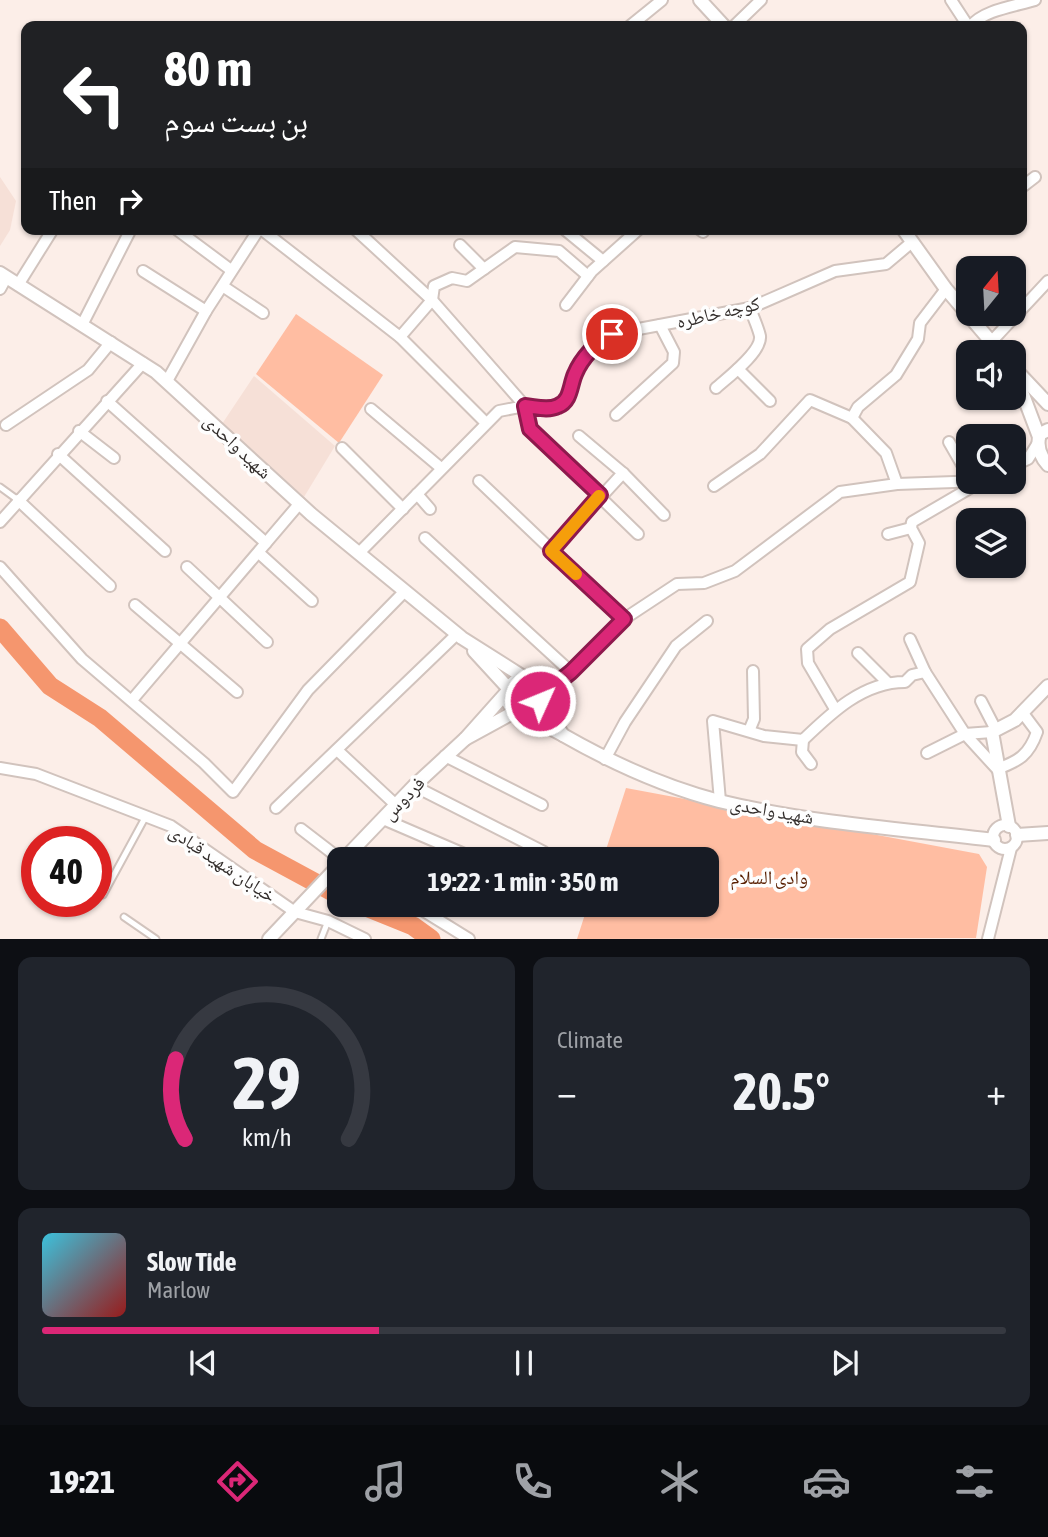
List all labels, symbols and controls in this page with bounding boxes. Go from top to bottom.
text: 80 m [164,40,252,96]
icon: left [49,49,140,140]
text: بن بست سوم [164,102,308,139]
icon: right [111,182,149,220]
text: Then [49,186,97,216]
north arrow [956,256,1026,326]
map controls [956,256,1026,578]
street label: كوچه خاطره [674,292,762,333]
pin [582,304,642,364]
icon: arrive [593,315,631,353]
button: sound [956,340,1026,410]
street label: شهید واحدی [199,409,276,484]
button: search [956,424,1026,494]
button: layers [956,508,1026,578]
position arrow [503,664,577,738]
street label: فردوس [377,772,430,825]
street label: شهید واحدی [728,792,815,829]
street label: خیابان شهید قبادی [165,819,280,908]
speed limit sign: 40 [21,826,112,917]
park label: وادی السلام [730,866,808,891]
text: 19:22 · 1 min · 350 m [428,867,618,897]
text: Climate [557,1027,623,1053]
text: 29 [232,1042,301,1125]
text: 20.5° [733,1061,830,1121]
text: − [557,1070,577,1113]
text: + [986,1070,1006,1113]
text: km/h [242,1123,291,1151]
text: Slow Tide [147,1247,237,1277]
text: Marlow [147,1277,210,1303]
icon: previous [184,1344,222,1382]
icon: pause [505,1344,543,1382]
icon: next [826,1344,864,1382]
icon: directions [213,1457,262,1506]
icon: music [361,1457,410,1506]
icon: phone [508,1457,557,1506]
icon: climate [655,1457,704,1506]
icon: car [802,1457,851,1506]
icon: filters [950,1457,999,1506]
text: 19:21 [49,1463,115,1500]

